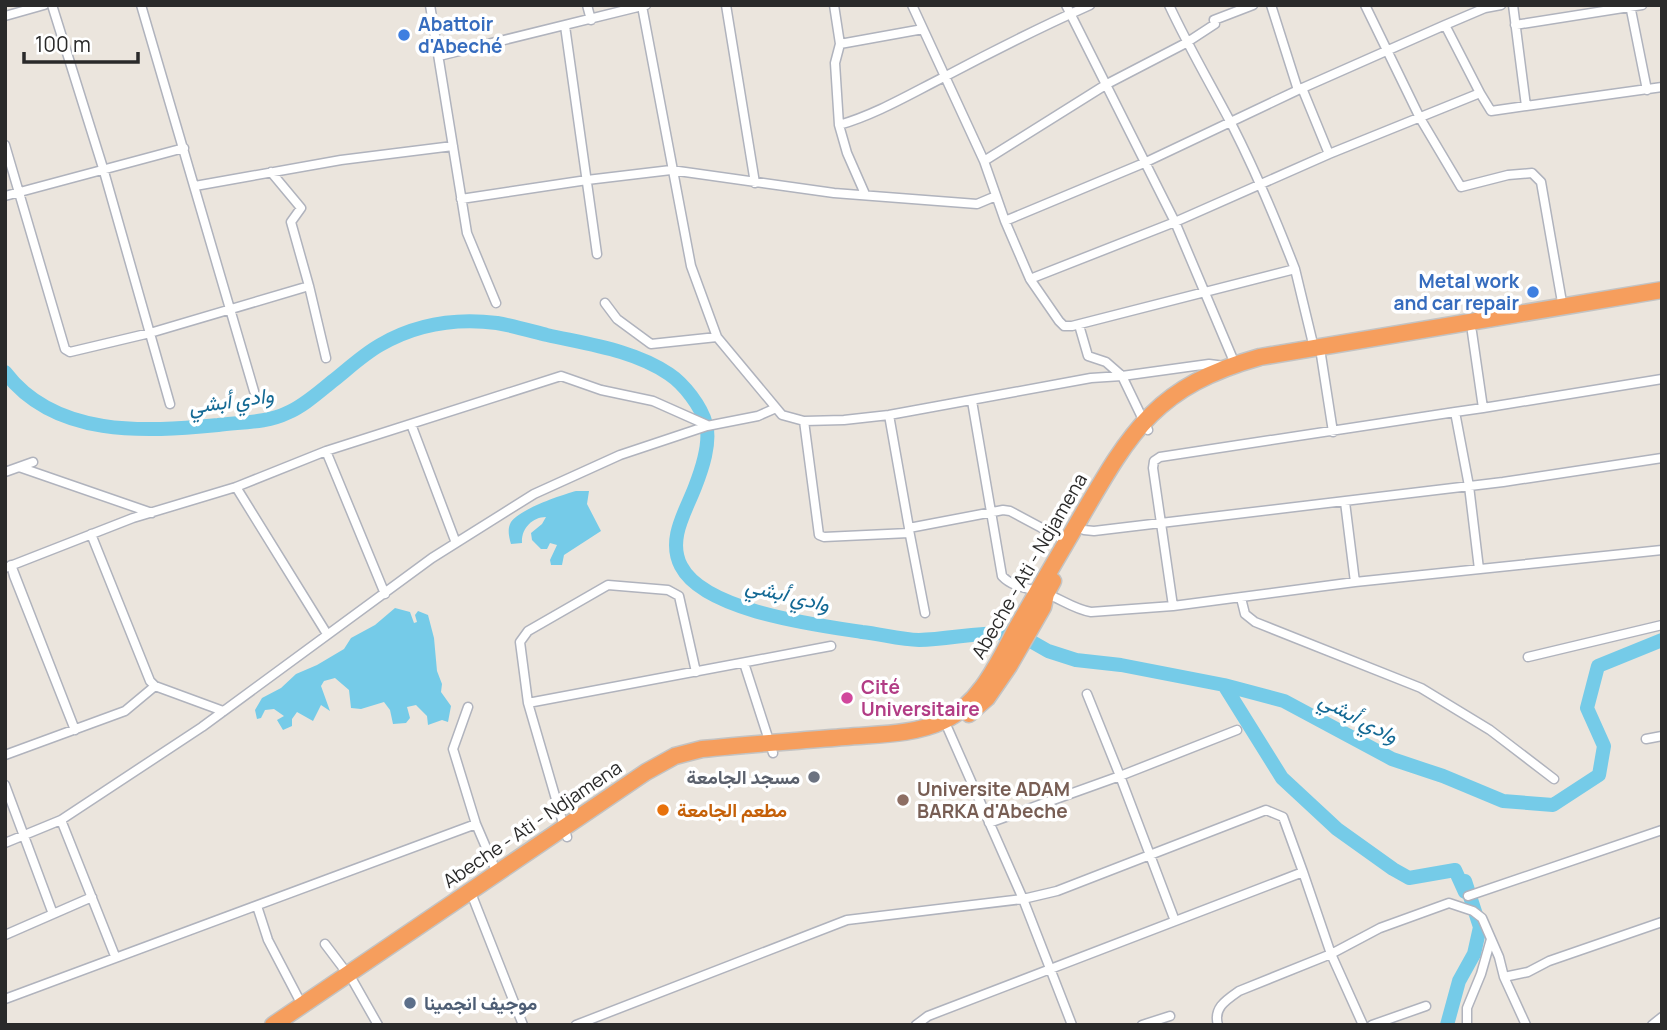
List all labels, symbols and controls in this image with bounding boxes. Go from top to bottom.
place label: Abattoir d'Abeché [418,11,503,59]
scale bar [24,21,138,65]
marker: Abattoir d'Abeché [396,27,412,43]
text: 100 m [35,30,91,58]
place label: Metal work and car repair [1394,268,1520,316]
marker: Metal work and car repair [1525,284,1541,300]
water label: وادي أبشي [187,380,277,424]
street label: Abeche - Ati - Ndjamena [965,468,1093,664]
water label: وادي أبشي [742,570,834,622]
place label: Cité Universitaire [861,674,980,722]
water label: وادي أبشي [1313,685,1404,753]
marker: Cité Universitaire [839,690,855,706]
street label: Abeche - Ati - Ndjamena [437,754,627,894]
place label: مسجد الجامعة [686,764,800,790]
marker: مسجد الجامعة [806,769,822,785]
place label: Universite ADAM BARKA d'Abeche [917,776,1070,824]
marker: Universite ADAM BARKA d'Abeche [895,792,911,808]
place label: مطعم الجامعة [677,797,787,823]
marker: مطعم الجامعة [655,802,671,818]
place label: موجيف انجمينا [424,990,537,1016]
marker: موجيف انجمينا [402,995,418,1011]

